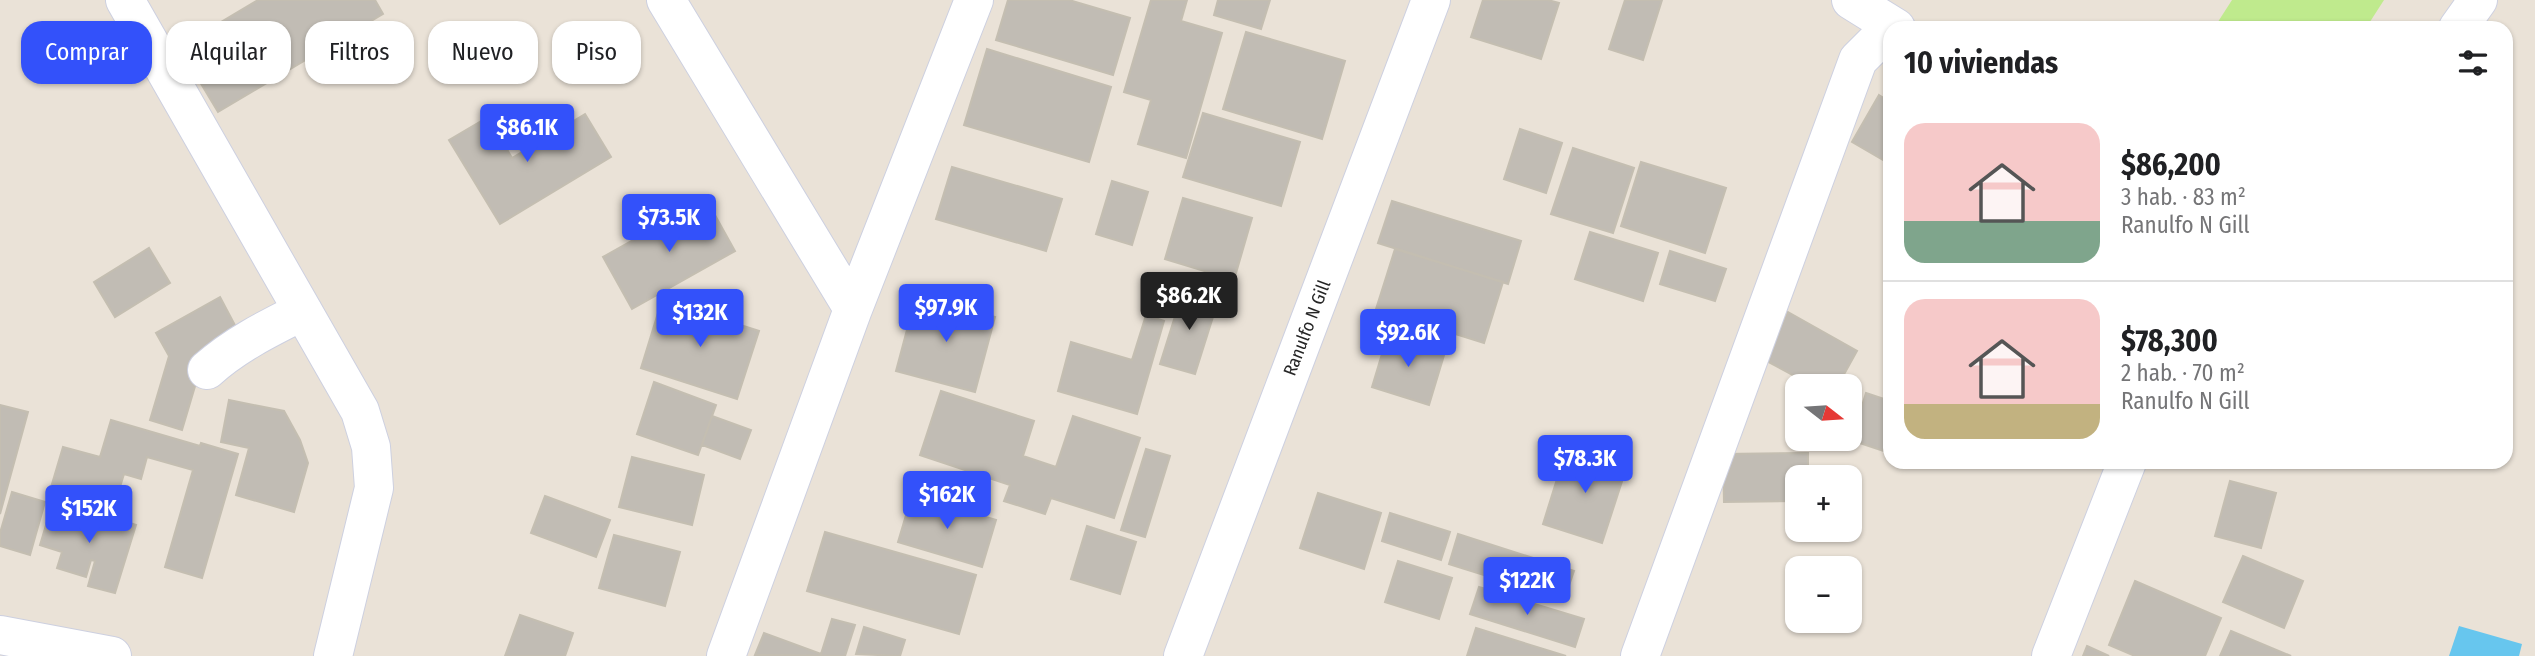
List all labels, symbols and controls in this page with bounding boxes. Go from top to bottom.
chip: Comprar [21,21,152,84]
chip: Alquilar [166,21,291,84]
chip: Filtros [305,21,414,84]
chip: Nuevo [428,21,538,84]
chip: Piso [552,21,641,84]
icon: filters [2454,44,2492,82]
text: 10 viviendas [1904,45,2058,81]
pin: $86.1K [470,104,584,164]
text: $86.1K [496,113,558,141]
text: $86,200 [2121,147,2221,183]
icon: home [1960,151,2044,235]
text: 3 hab. · 83 m² [2121,183,2246,211]
pin: $73.5K [612,194,726,254]
text: $73.5K [638,203,700,231]
text: Ranulfo N Gill [2121,211,2250,239]
pin: $86.2K [1132,272,1246,332]
street label: Ranulfo N Gill [1279,277,1335,379]
text: $86.2K [1157,281,1221,309]
pin: $97.9K [889,284,1003,344]
pin: $132K [651,290,749,349]
text: $97.9K [915,293,977,321]
text: $132K [672,298,728,326]
pin: $92.6K [1351,310,1465,369]
text: $92.6K [1376,318,1440,346]
text: $78,300 [2121,323,2218,359]
icon: home [1960,327,2044,411]
text: 2 hab. · 70 m² [2121,359,2245,387]
north arrow [1785,374,1862,452]
map controls [1785,374,1862,633]
text: Ranulfo N Gill [2121,387,2250,415]
pin: $78.3K [1528,435,1642,495]
text: $78.3K [1554,444,1616,472]
button: + [1785,465,1862,542]
pin: $162K [898,472,996,531]
text: $162K [919,480,975,508]
pin: $152K [40,486,138,545]
text: $152K [61,494,117,522]
button: − [1785,556,1862,633]
pin: $122K [1478,558,1576,617]
text: $122K [1499,566,1555,594]

